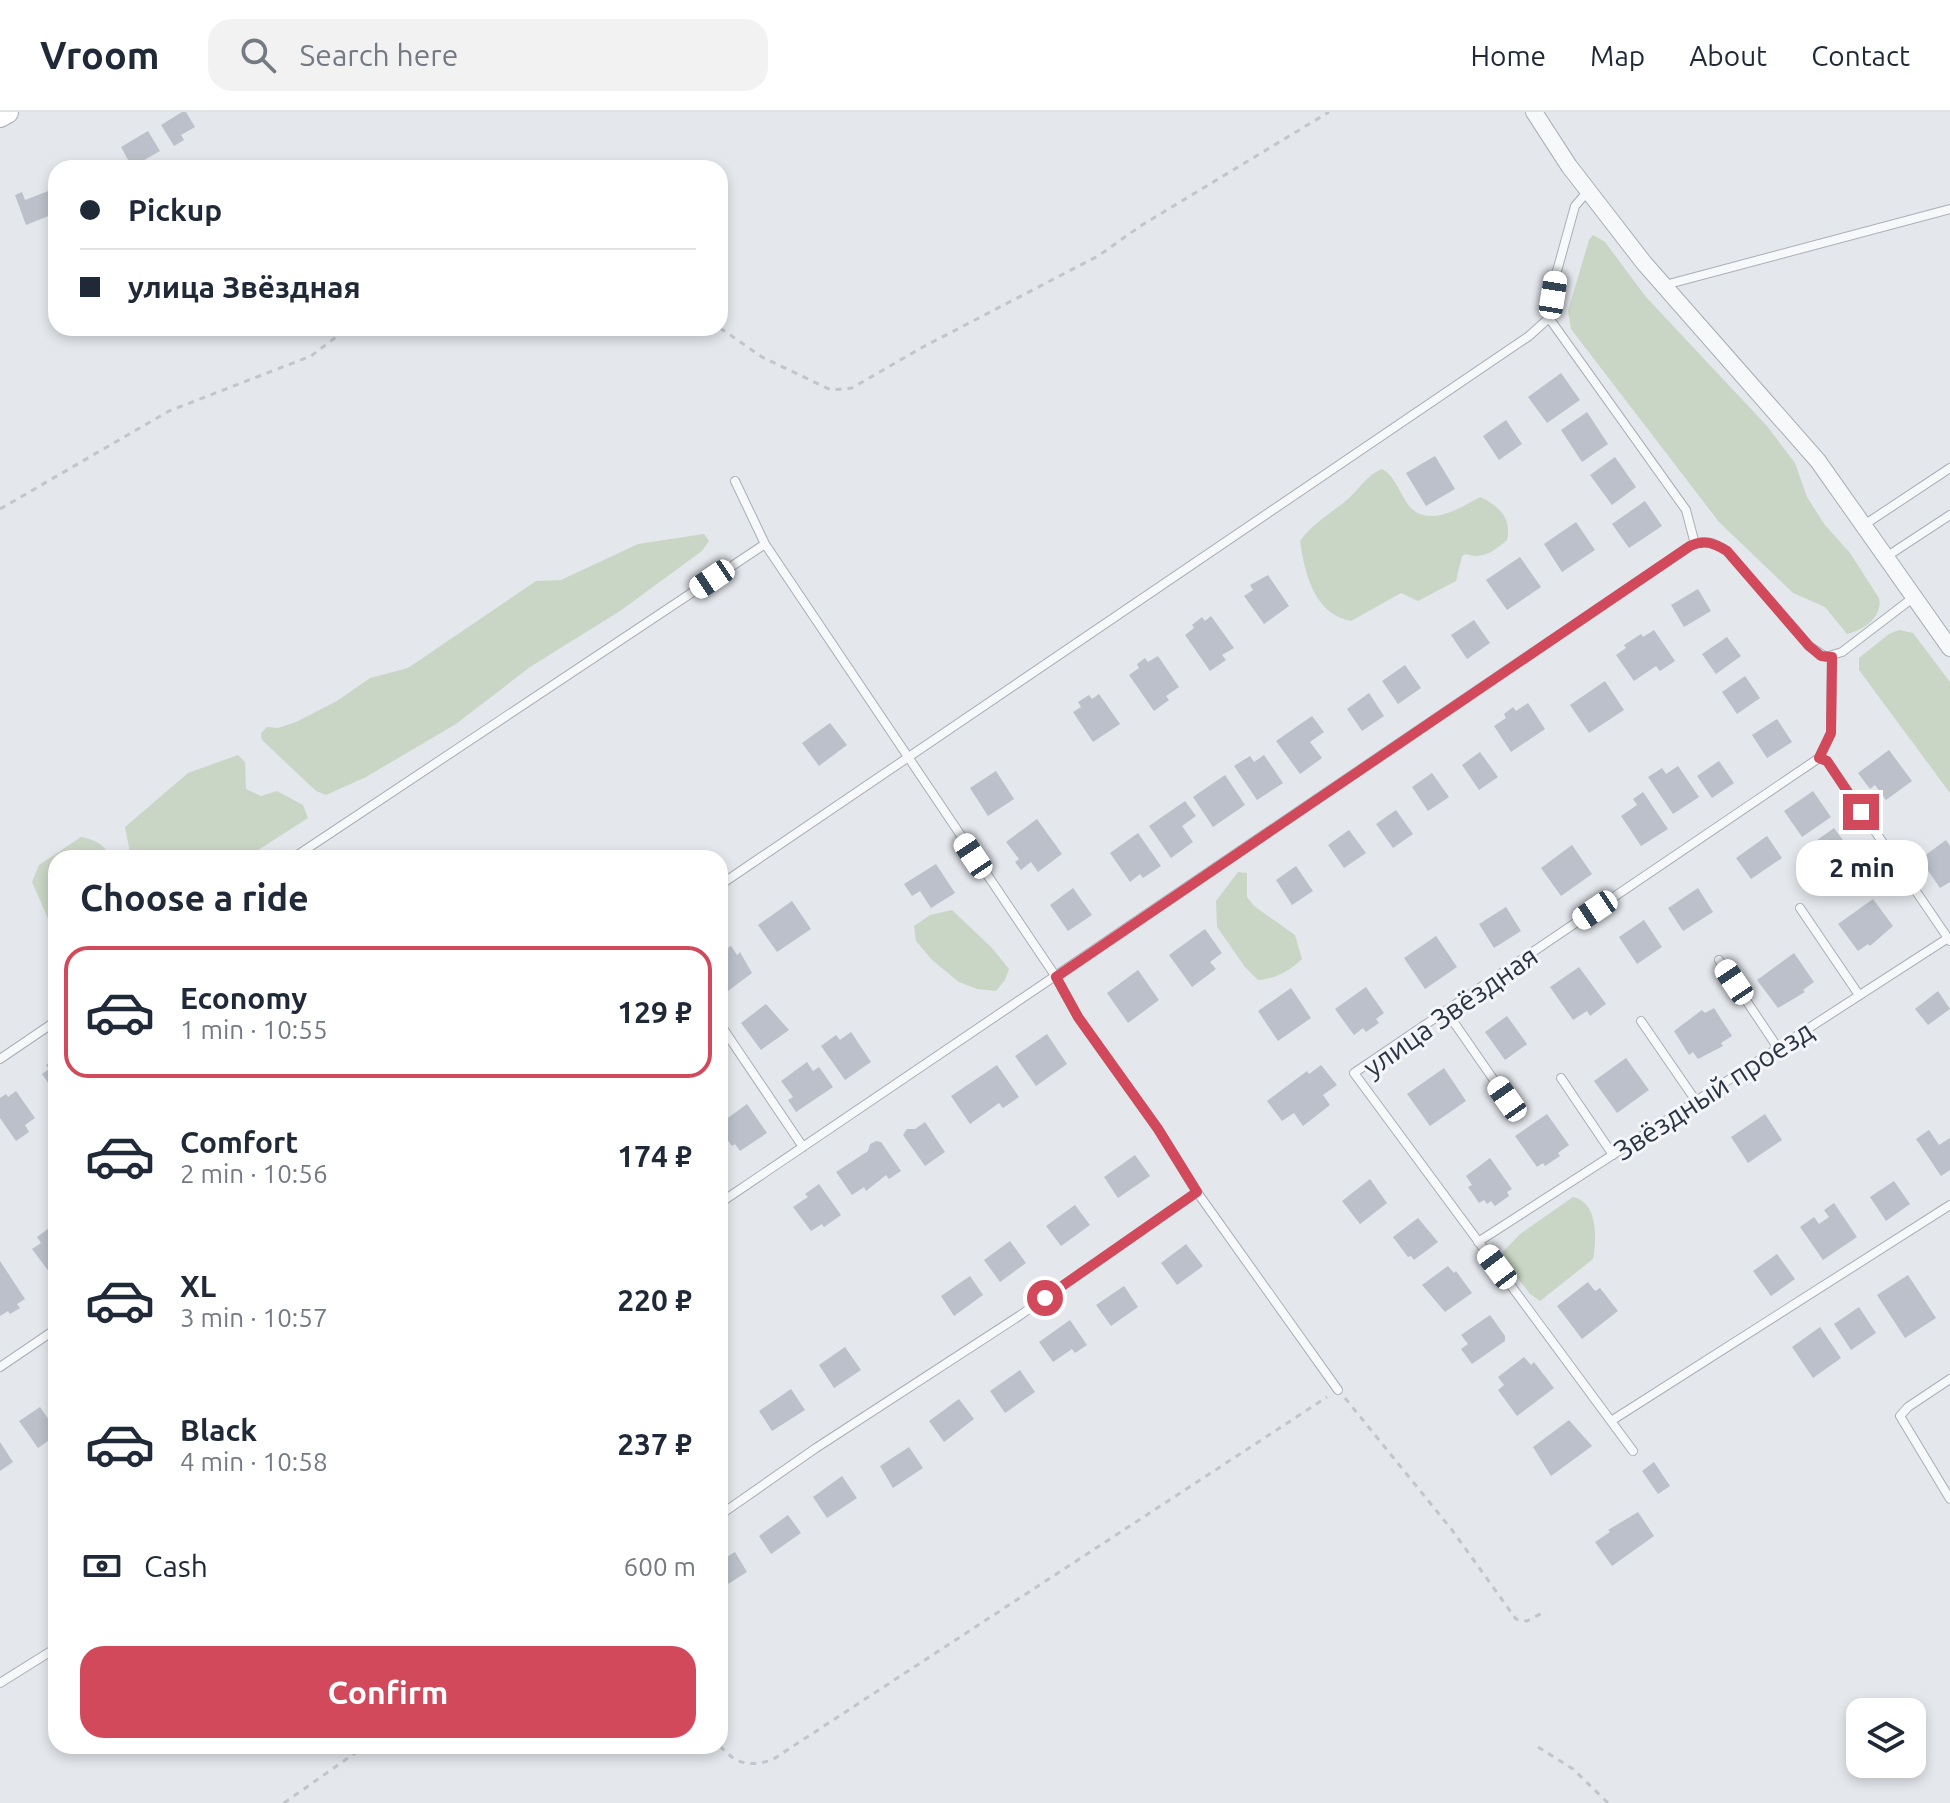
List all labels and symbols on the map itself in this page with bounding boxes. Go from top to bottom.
car [1537,269,1569,321]
car [685,556,739,602]
route end [1843,794,1879,830]
car [950,829,996,883]
callout: 2 min [1795,840,1927,896]
car [1568,887,1622,933]
street label: улица Звёздная [1357,939,1543,1083]
car [1711,955,1757,1009]
street label: Звёздный проезд [1608,1014,1818,1166]
car [1483,1072,1531,1126]
car [1473,1241,1521,1293]
route start [1027,1280,1063,1316]

